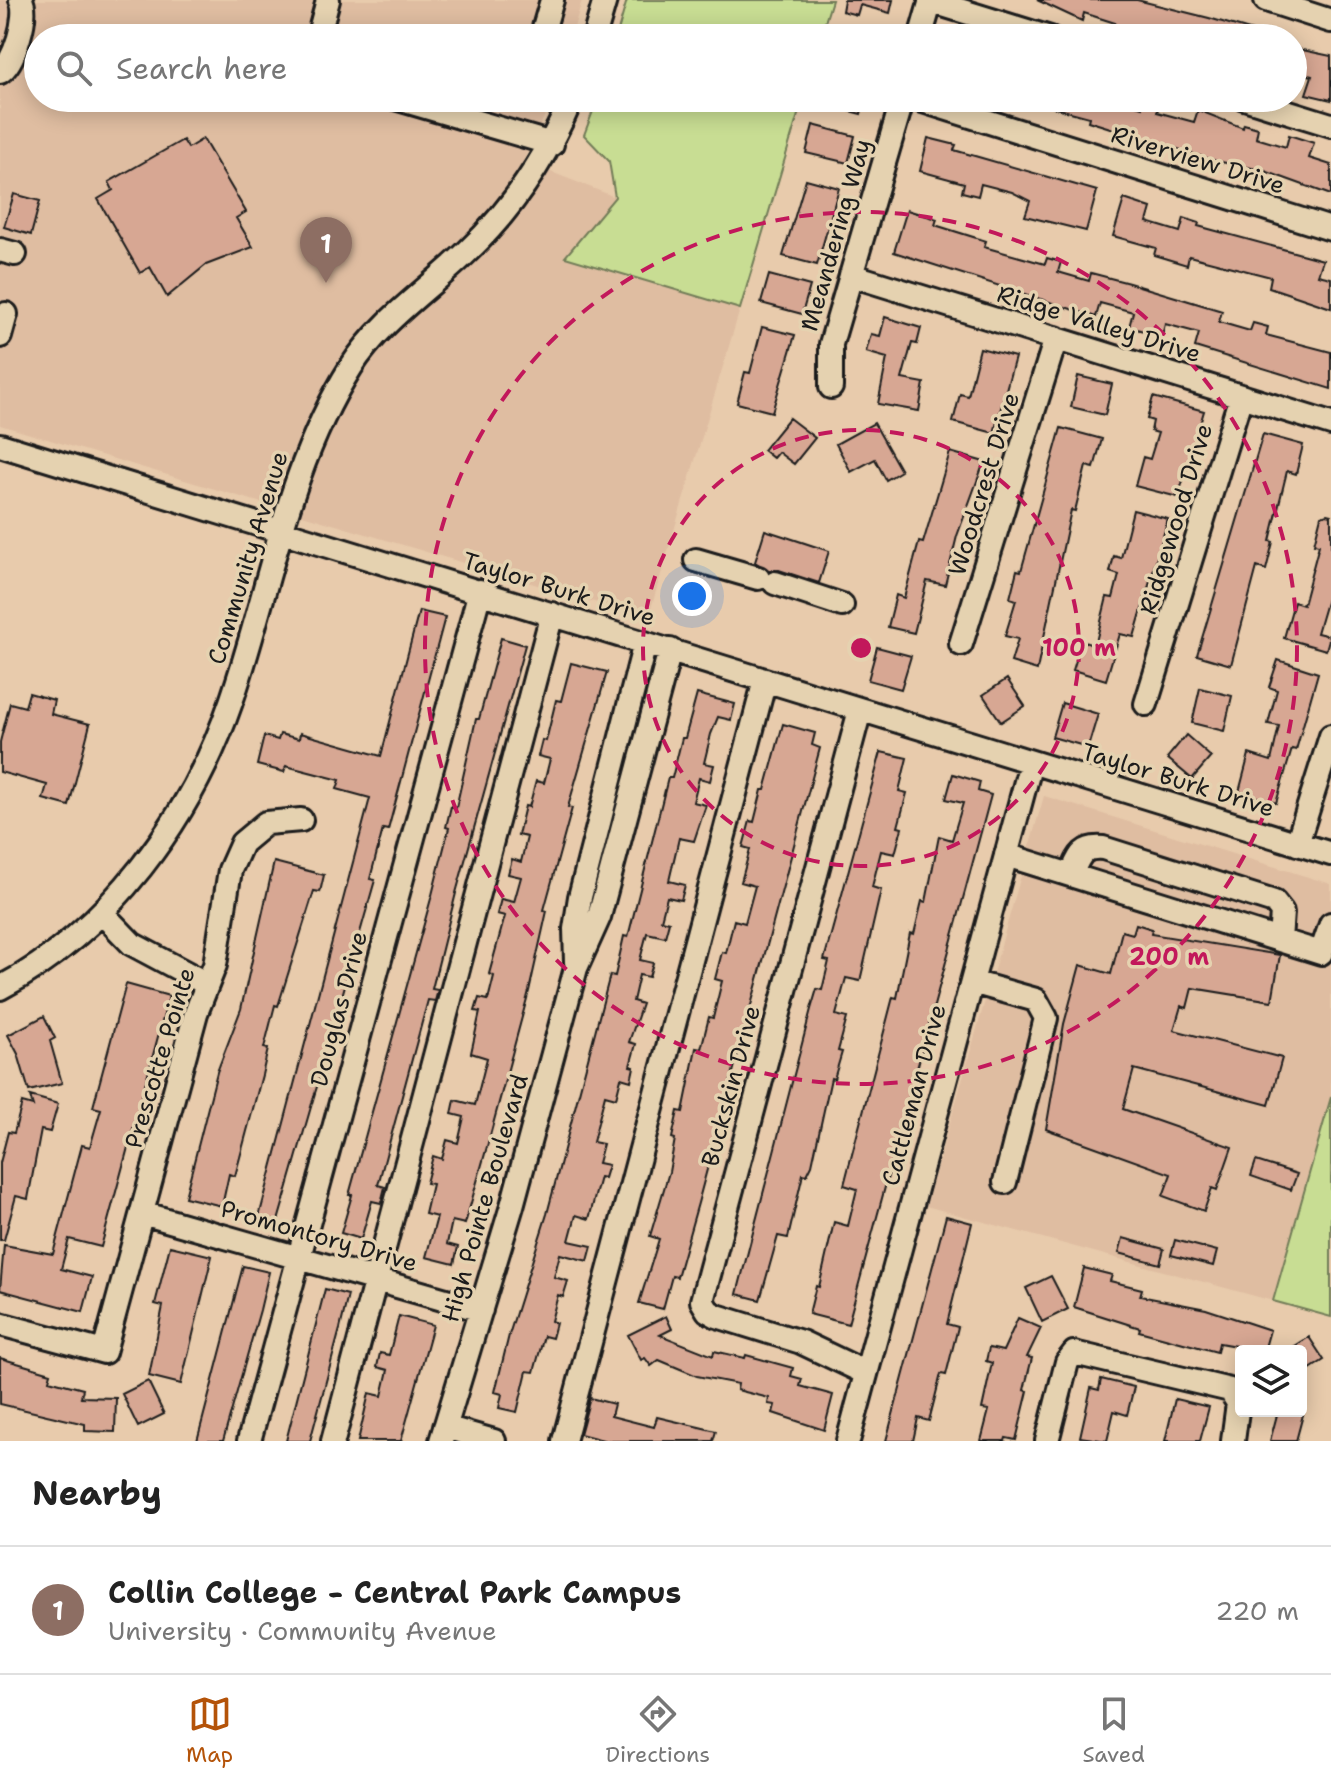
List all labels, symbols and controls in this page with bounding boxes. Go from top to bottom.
search box [24,24,1307,112]
icon: search [52,46,96,90]
text: Search here [116,48,287,89]
street label: Riverview Drive [1107,118,1289,202]
street label: Meandering Way [793,135,879,335]
pin: 1 [300,217,352,283]
street label: Ridge Valley Drive [993,278,1205,370]
street label: Woodcrest Drive [941,388,1027,580]
street label: Ridgewood Drive [1132,420,1220,618]
street label: Community Avenue [200,448,296,668]
street label: Taylor Burk Drive [459,544,659,634]
your location [672,576,712,616]
text: 100 m [1042,632,1116,664]
centre of rings [847,634,875,662]
street label: Taylor Burk Drive [1078,735,1278,825]
street label: Douglas Drive [303,928,375,1090]
text: 200 m [1129,941,1209,973]
street label: Prescotte Pointe [117,964,203,1152]
street label: Cattleman Drive [874,1001,954,1189]
street label: Buckskin Drive [694,1002,768,1170]
street label: High Pointe Boulevard [434,1070,536,1326]
street label: Promontory Drive [217,1193,421,1279]
map controls [1235,1345,1307,1417]
button: layers [1235,1345,1307,1417]
text: Nearby [32,1470,162,1516]
text: Collin College - Central Park Campus [108,1572,681,1613]
text: 1 [52,1593,64,1628]
text: 220 m [1215,1593,1299,1628]
text: University · Community Avenue [108,1613,497,1648]
tab: Map [186,1692,233,1769]
tab: Directions [605,1692,710,1769]
tab: Saved [1082,1692,1145,1769]

